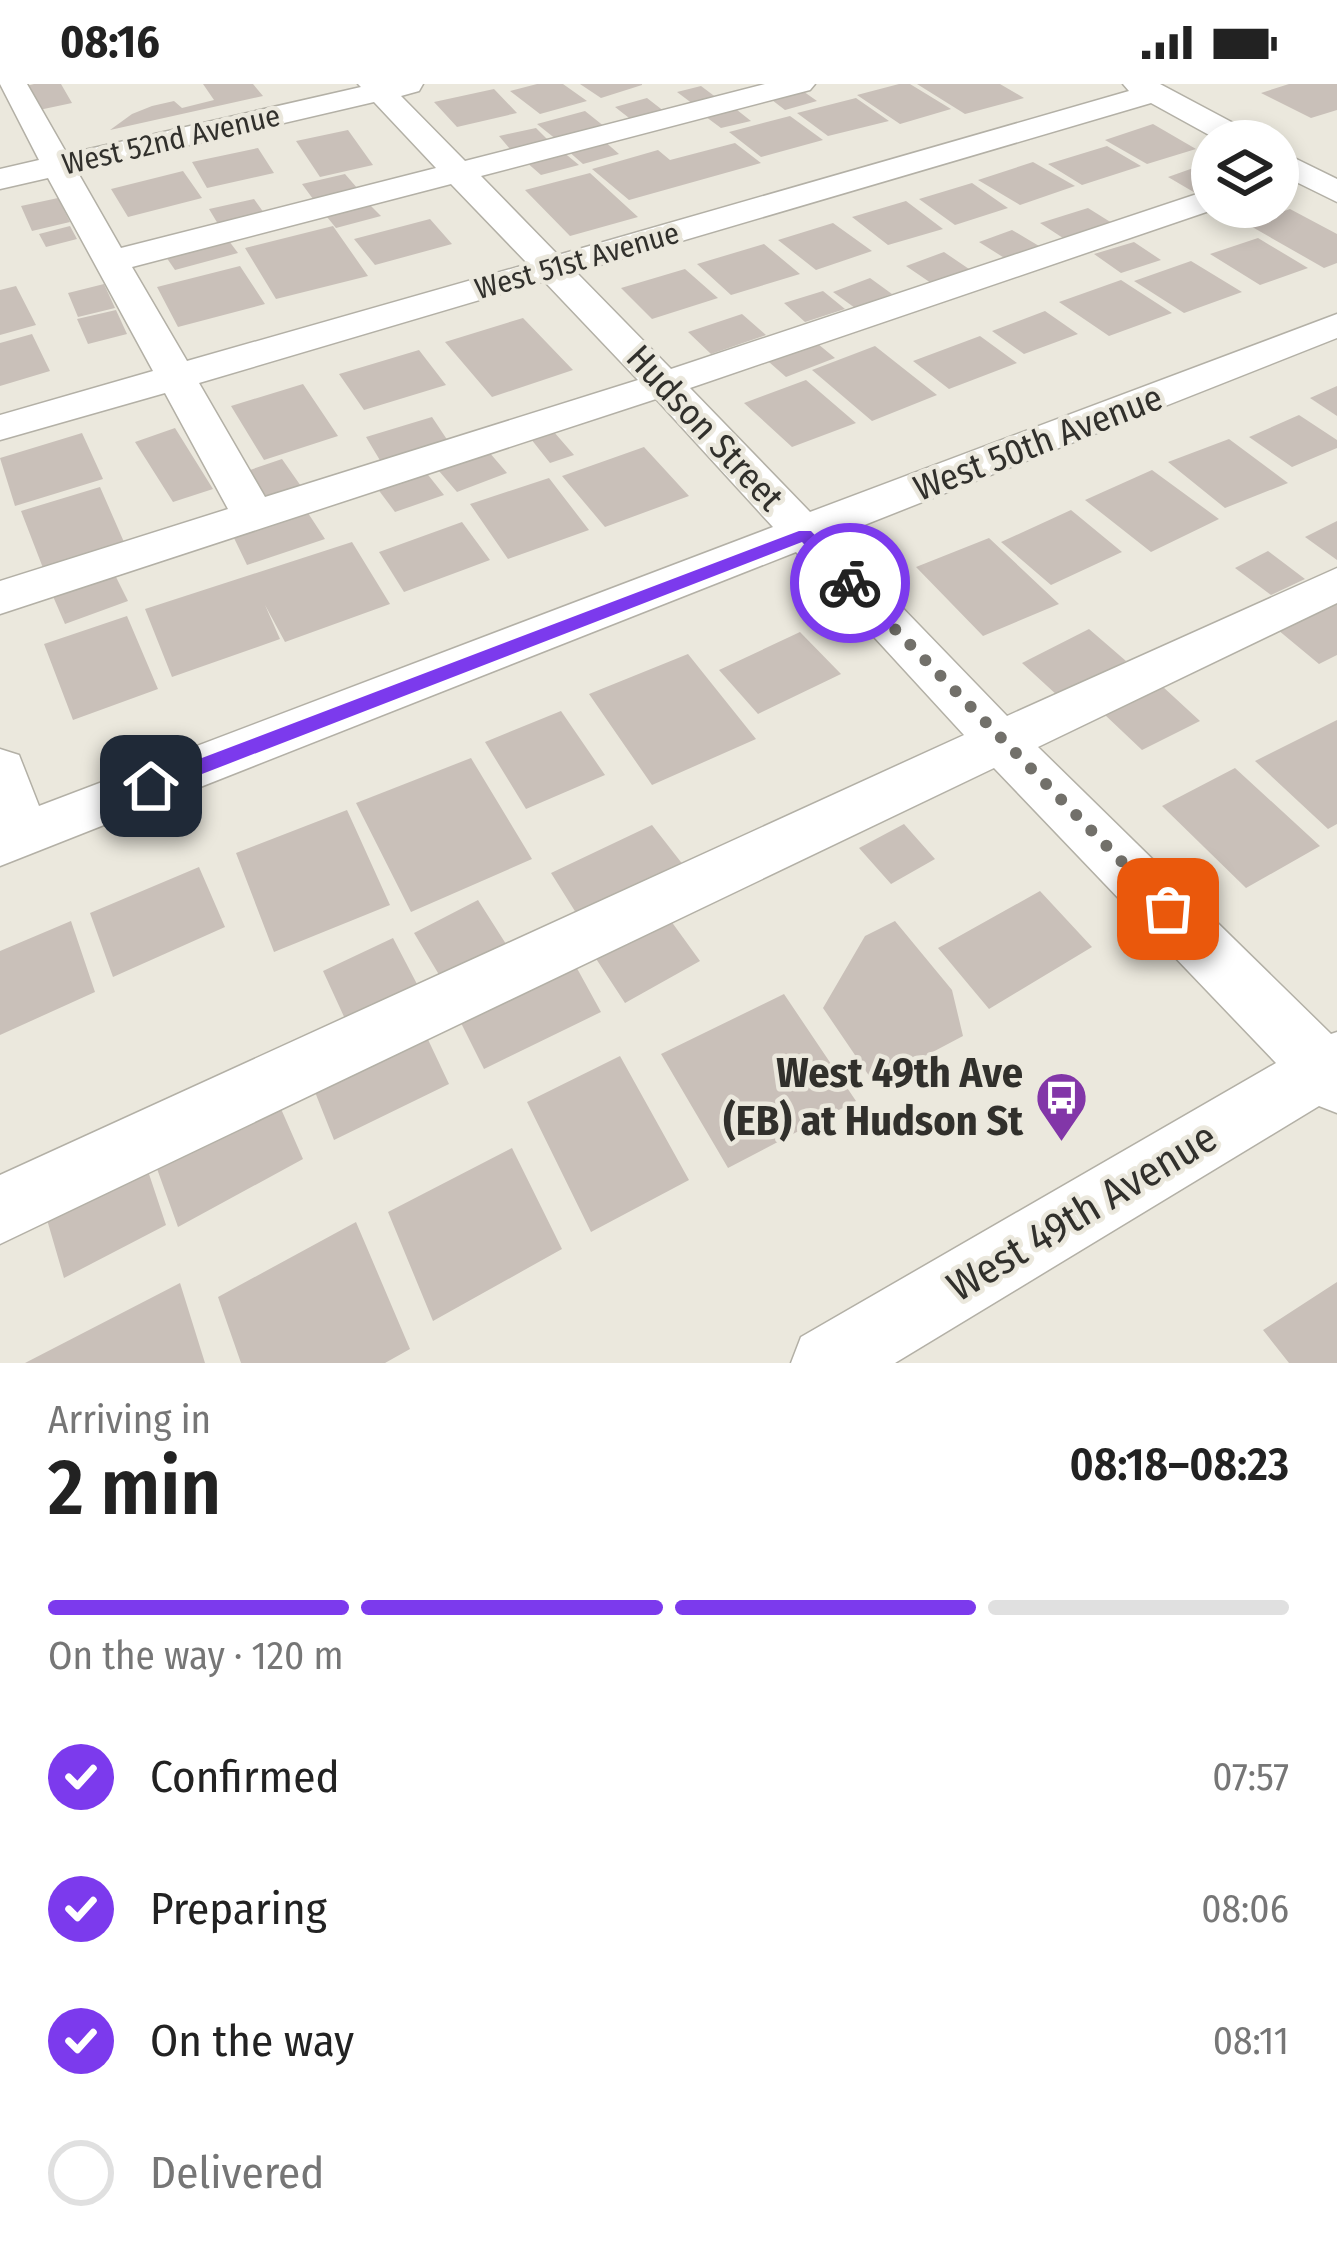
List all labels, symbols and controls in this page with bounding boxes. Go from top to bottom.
text: 08:16 [60,15,160,69]
street label: West 52nd Avenue [59,97,283,183]
map controls [1191,120,1299,228]
button: layers [1191,120,1299,228]
street label: West 51st Avenue [471,215,683,307]
street label: Hudson Street [617,336,793,520]
street label: West 50th Avenue [908,375,1168,511]
courier [790,523,910,643]
icon: bike [817,550,883,616]
pin [100,735,202,837]
icon: home [118,753,184,819]
pin [1117,858,1219,960]
icon: bag [1135,876,1201,942]
place label: West 49th Ave (EB) at Hudson St [723,1048,1024,1146]
bus stop icon: West 49th Ave (EB) at Hudson St [1034,1069,1090,1143]
street label: West 49th Avenue [938,1112,1226,1312]
text: Arriving in [48,1397,211,1443]
text: 08:18–08:23 [1069,1438,1289,1492]
text: 2 min [48,1441,221,1535]
text: On the way · 120 m [48,1633,343,1679]
icon: check [48,1744,114,1810]
text: Confirmed [150,1750,340,1804]
text: 07:57 [1212,1754,1289,1800]
icon: check [48,1876,114,1942]
text: Preparing [150,1882,327,1936]
text: 08:06 [1201,1886,1289,1932]
icon: check [48,2008,114,2074]
text: On the way [150,2014,354,2068]
text: 08:11 [1213,2018,1289,2064]
text: Delivered [150,2146,324,2200]

